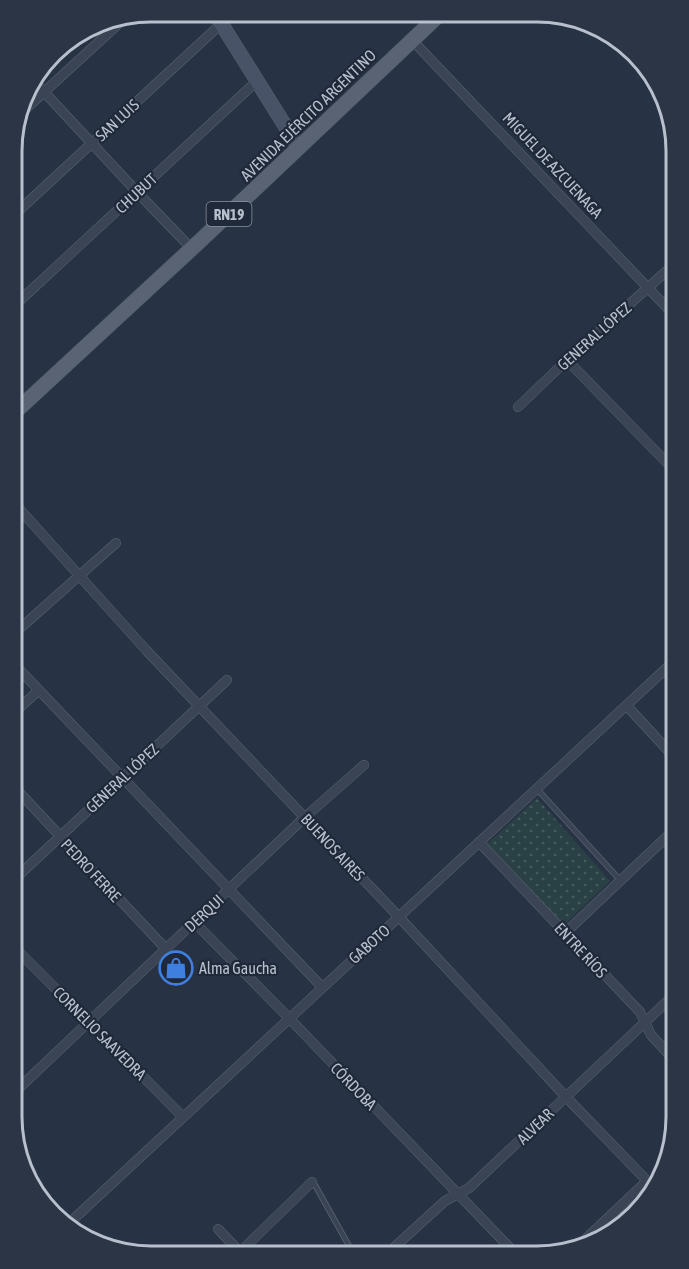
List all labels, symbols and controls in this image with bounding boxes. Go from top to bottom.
street label: AVENIDA EJÉRCITO ARGENTINO [237,46,379,184]
street label: SAN LUIS [92,95,143,145]
street label: MIGUEL DE AZCUENAGA [499,108,607,222]
street label: CHUBUT [112,169,160,217]
road number: RN19 [206,202,252,226]
street label: GENERAL LÓPEZ [553,298,635,374]
street label: GENERAL LÓPEZ [82,740,162,816]
street label: BUENOS AIRES [297,810,369,884]
street label: PEDRO FERRE [57,835,125,905]
street label: DERQUI [181,891,227,935]
street label: ENTRE RÍOS [551,919,611,981]
street label: GABOTO [345,921,393,967]
shop icon: Alma Gaucha [158,950,194,986]
place label: Alma Gaucha [199,959,277,977]
street label: CORNELIO SAAVEDRA [50,983,150,1083]
street label: CÓRDOBA [327,1059,381,1113]
street label: ALVEAR [513,1104,557,1148]

